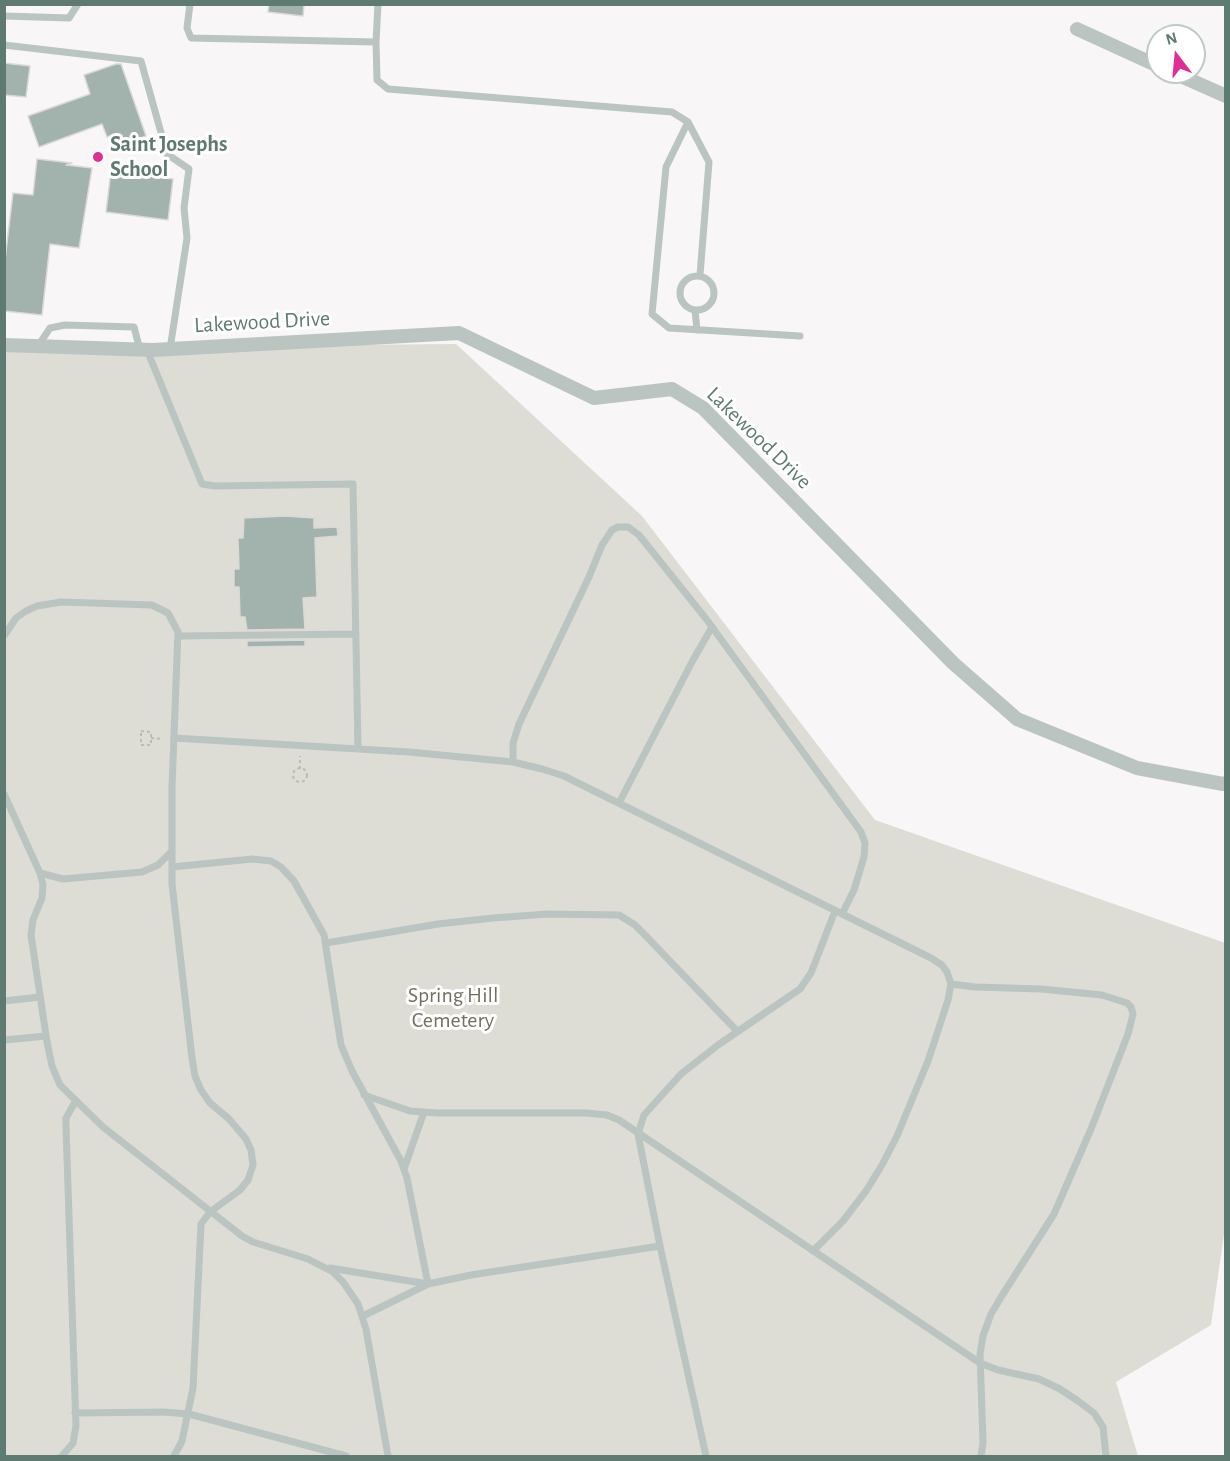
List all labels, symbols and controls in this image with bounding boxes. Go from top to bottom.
north arrow [1146,24,1206,84]
text: N [1164,29,1179,48]
place label: Saint Josephs School [110,131,228,182]
marker: Saint Josephs School [91,150,105,164]
street label: Lakewood Drive [193,305,331,339]
street label: Lakewood Drive [701,381,817,495]
park label: Spring Hill Cemetery [408,982,498,1034]

